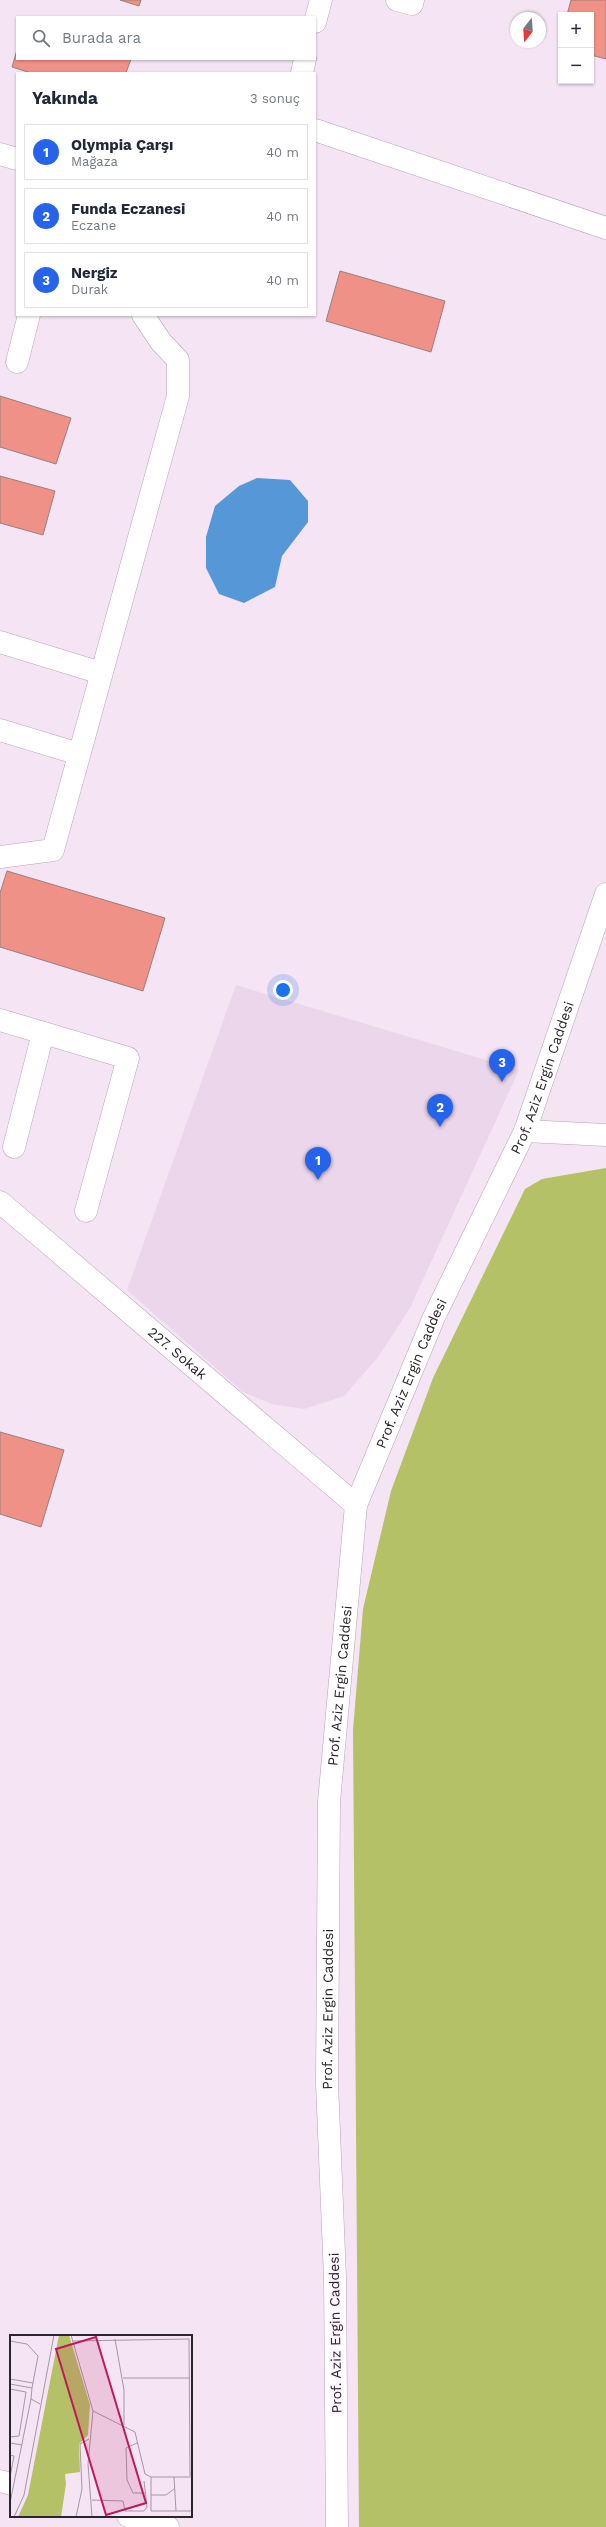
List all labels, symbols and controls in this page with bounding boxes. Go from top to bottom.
north arrow [510,12,546,48]
map controls [558,12,594,84]
button: + [558,12,594,48]
search box [16,16,316,60]
icon: search [30,27,52,49]
text: Burada ara [62,29,141,47]
button: − [558,48,594,84]
text: Yakında [32,88,98,108]
text: 3 sonuç [250,91,300,106]
text: Olympia Çarşı [71,136,173,154]
text: 1 [43,145,49,160]
text: 40 m [266,145,299,160]
text: Mağaza [71,154,118,169]
text: Funda Eczanesi [71,200,185,218]
text: 2 [42,209,50,224]
text: 40 m [266,209,299,224]
text: Eczane [71,218,116,233]
text: Nergiz [71,264,118,282]
text: 3 [42,273,50,288]
text: 40 m [266,273,299,288]
text: Durak [71,282,108,297]
your location [273,980,293,1000]
street label: Prof. Aziz Ergin Caddesi [507,999,577,1156]
pin: 3 [489,1049,515,1082]
pin: 2 [427,1094,453,1127]
pin: 1 [305,1147,331,1180]
street label: Prof. Aziz Ergin Caddesi [372,1296,450,1451]
street label: 227. Sokak [145,1324,210,1383]
street label: Prof. Aziz Ergin Caddesi [324,1605,355,1767]
street label: Prof. Aziz Ergin Caddesi [319,1929,336,2090]
street label: Prof. Aziz Ergin Caddesi [326,2253,344,2413]
inset map [10,2335,192,2517]

